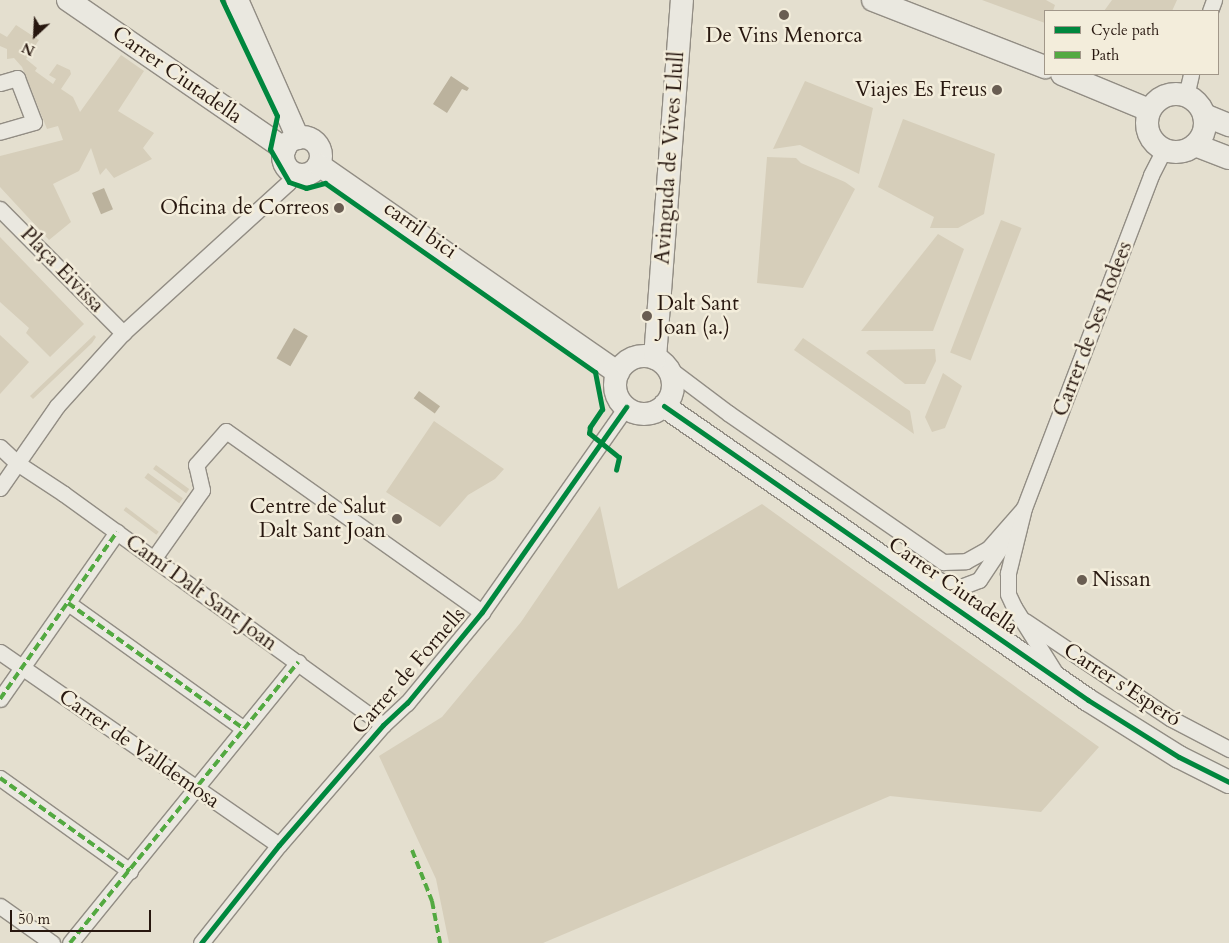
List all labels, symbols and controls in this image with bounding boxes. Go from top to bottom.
marker: De Vins Menorca [778,9,790,21]
north arrow [10,10,60,60]
legend [1044,10,1219,75]
text: Cycle path [1091,20,1159,40]
street label: Carrer Ciutadella [107,21,247,129]
place label: De Vins Menorca [705,23,863,49]
text: N [19,38,38,60]
text: Path [1091,45,1119,65]
street label: Avinguda de Vives Llull [650,51,690,265]
place label: Viajes Es Freus [855,77,987,103]
marker: Viajes Es Freus [991,84,1003,96]
place label: Oficina de Correos [160,195,329,221]
street label: carril bici [379,196,461,264]
marker: Oficina de Correos [333,202,345,214]
street label: Plaça Eivissa [15,222,109,318]
street label: Carrer de Ses Rodees [1048,238,1138,420]
place label: Dalt Sant Joan (a.) [657,291,739,341]
marker: Dalt Sant Joan (a.) [641,310,653,322]
place label: Centre de Salut Dalt Sant Joan [250,494,386,544]
marker: Centre de Salut Dalt Sant Joan [390,512,404,526]
street label: Camí Dalt Sant Joan [120,529,282,657]
street label: Carrer Ciutadella [883,532,1023,640]
place label: Nissan [1092,567,1151,593]
marker: Nissan [1076,574,1088,586]
street label: Carrer de Fornells [347,602,471,740]
street label: Carrer s'Esperó [1059,638,1185,732]
street label: Carrer de Valldemosa [54,684,224,814]
scale bar [12,900,154,932]
text: 50 m [18,909,50,929]

